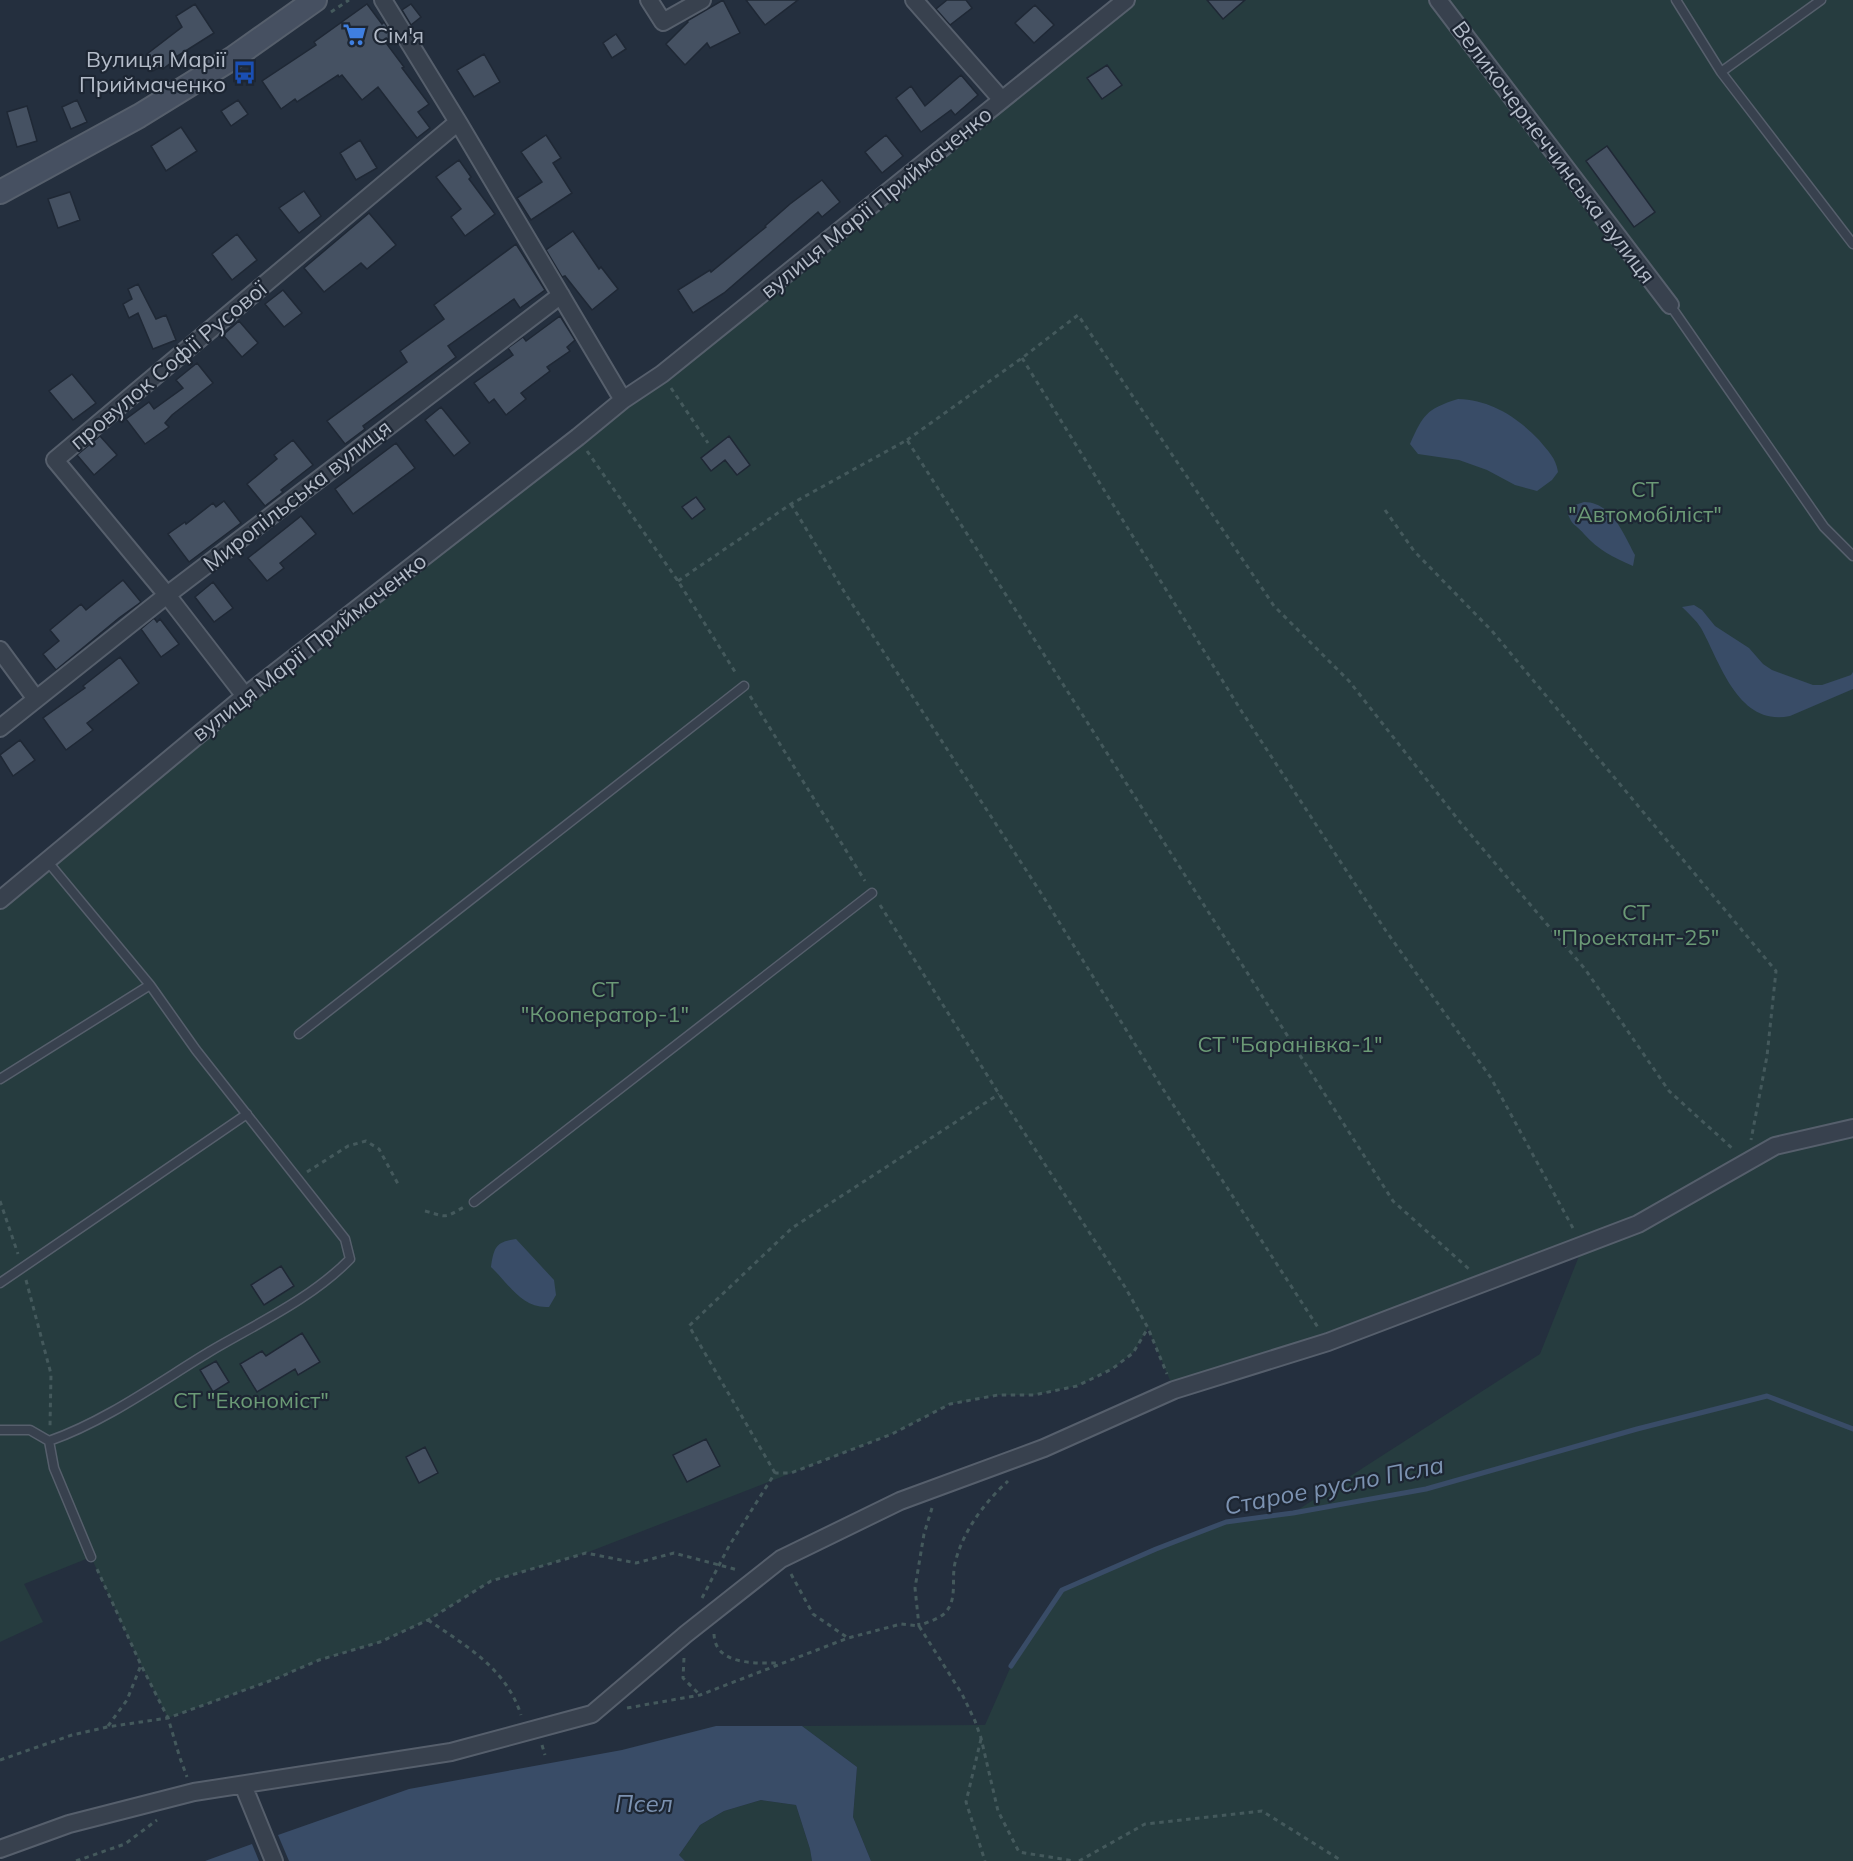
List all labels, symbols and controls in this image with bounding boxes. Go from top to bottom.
street label: Великочернеччинська вулиця [1446,15,1662,289]
place label: Сім'я [373,21,424,49]
supermarket icon: Сім'я [342,22,368,48]
place label: Вулиця Марії Приймаченко [79,45,227,98]
bus stop icon: Вулиця Марії Приймаченко [231,59,257,85]
street label: вулиця Марії Приймаченко [754,100,998,304]
street label: провулок Софії Русової [64,274,273,456]
street label: Миропільська вулиця [197,413,397,577]
park label: СТ "Автомобіліст" [1568,475,1722,528]
street label: вулиця Марії Приймаченко [186,547,432,747]
park label: СТ "Проектант-25" [1553,898,1719,951]
park label: СТ "Кооператор-1" [521,975,689,1028]
park label: СТ "Баранівка-1" [1197,1030,1383,1058]
park label: СТ "Економіст" [173,1386,329,1414]
water label: Старое русло Псла [1222,1449,1446,1521]
water label: Псел [615,1788,673,1818]

